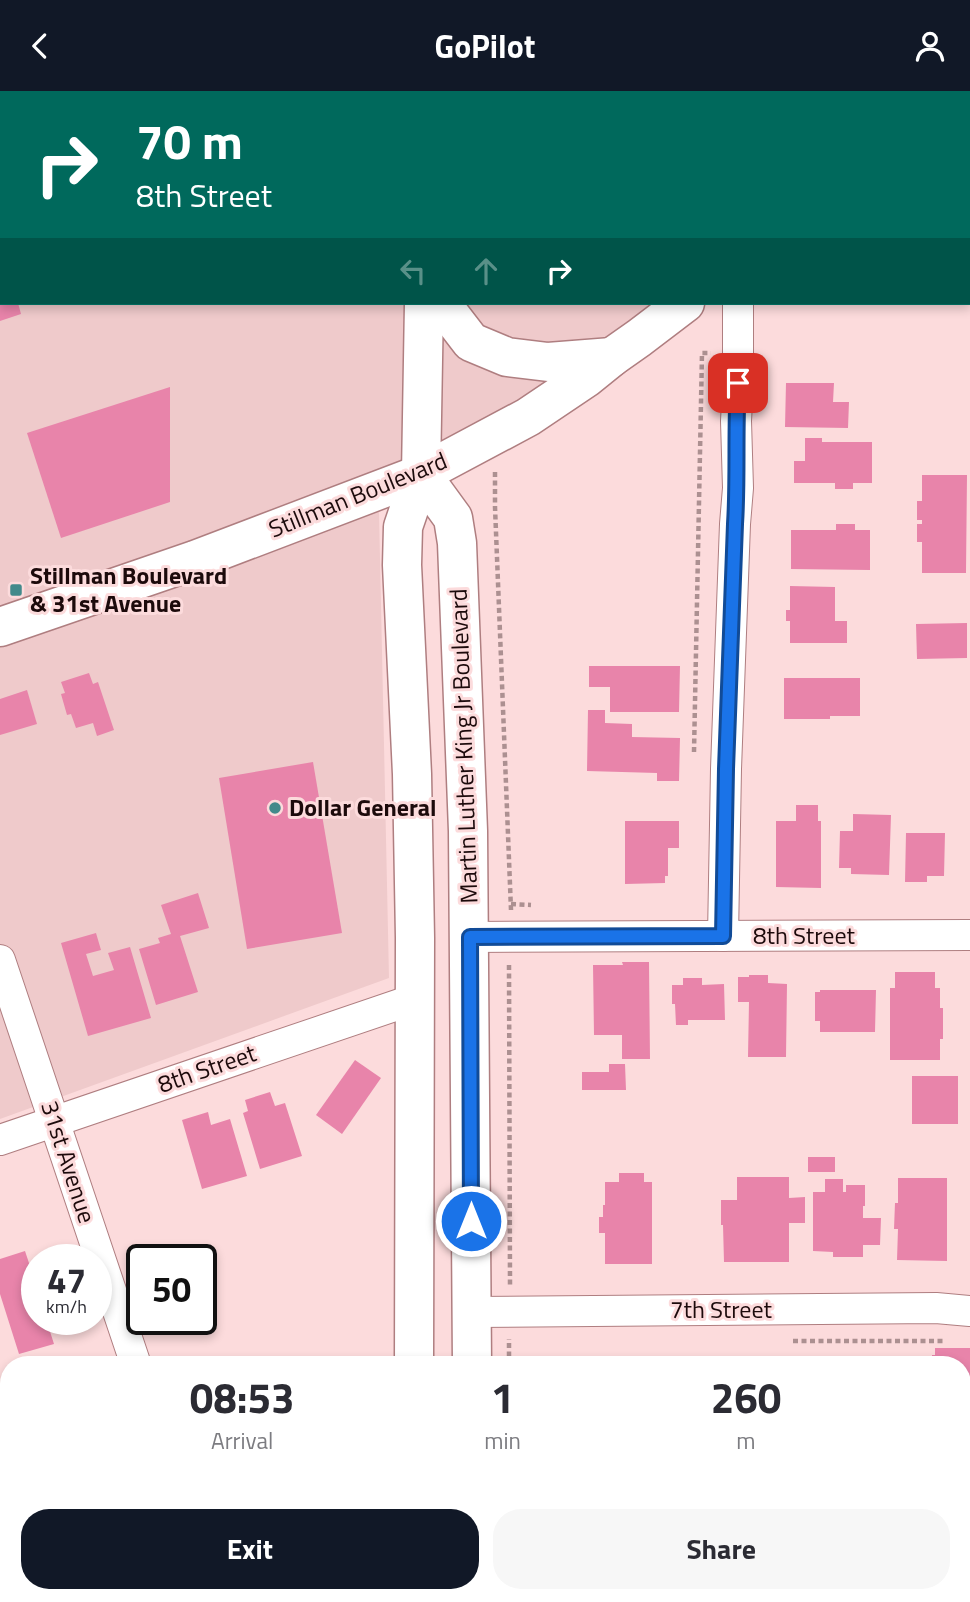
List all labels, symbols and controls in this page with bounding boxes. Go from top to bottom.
text: GoPilot [435,22,535,70]
icon: back [21,27,59,65]
icon: person [911,27,949,65]
text: 70 m [136,103,243,178]
icon: right [21,119,112,210]
text: 8th Street [136,171,272,219]
icon: left [394,252,432,290]
icon: ahead [467,252,505,290]
icon: right [540,252,578,290]
pin [708,353,768,413]
icon: arrive [719,364,757,402]
street label: Stillman Boulevard [263,442,452,546]
place label: Stillman Boulevard & 31st Avenue [30,557,227,621]
marker: Stillman Boulevard & 31st Avenue [8,582,24,598]
street label: Martin Luther King Jr Boulevard [440,588,486,904]
place label: Dollar General [289,789,437,825]
marker: Dollar General [267,800,283,816]
street label: 8th Street [753,917,856,953]
street label: 8th Street [153,1034,261,1102]
street label: 31st Avenue [32,1096,106,1228]
position arrow [434,1184,508,1258]
speed limit sign: 50 [126,1244,217,1335]
text: 47 [47,1253,86,1307]
street label: 7th Street [670,1291,773,1327]
text: km/h [46,1293,87,1320]
text: 08:53 [190,1365,295,1429]
text: 1 [491,1365,514,1429]
text: 260 [711,1365,781,1429]
text: Arrival [211,1423,273,1458]
text: min [484,1423,521,1458]
text: m [736,1423,756,1458]
button: Exit [21,1509,479,1589]
button: Share [493,1509,950,1589]

